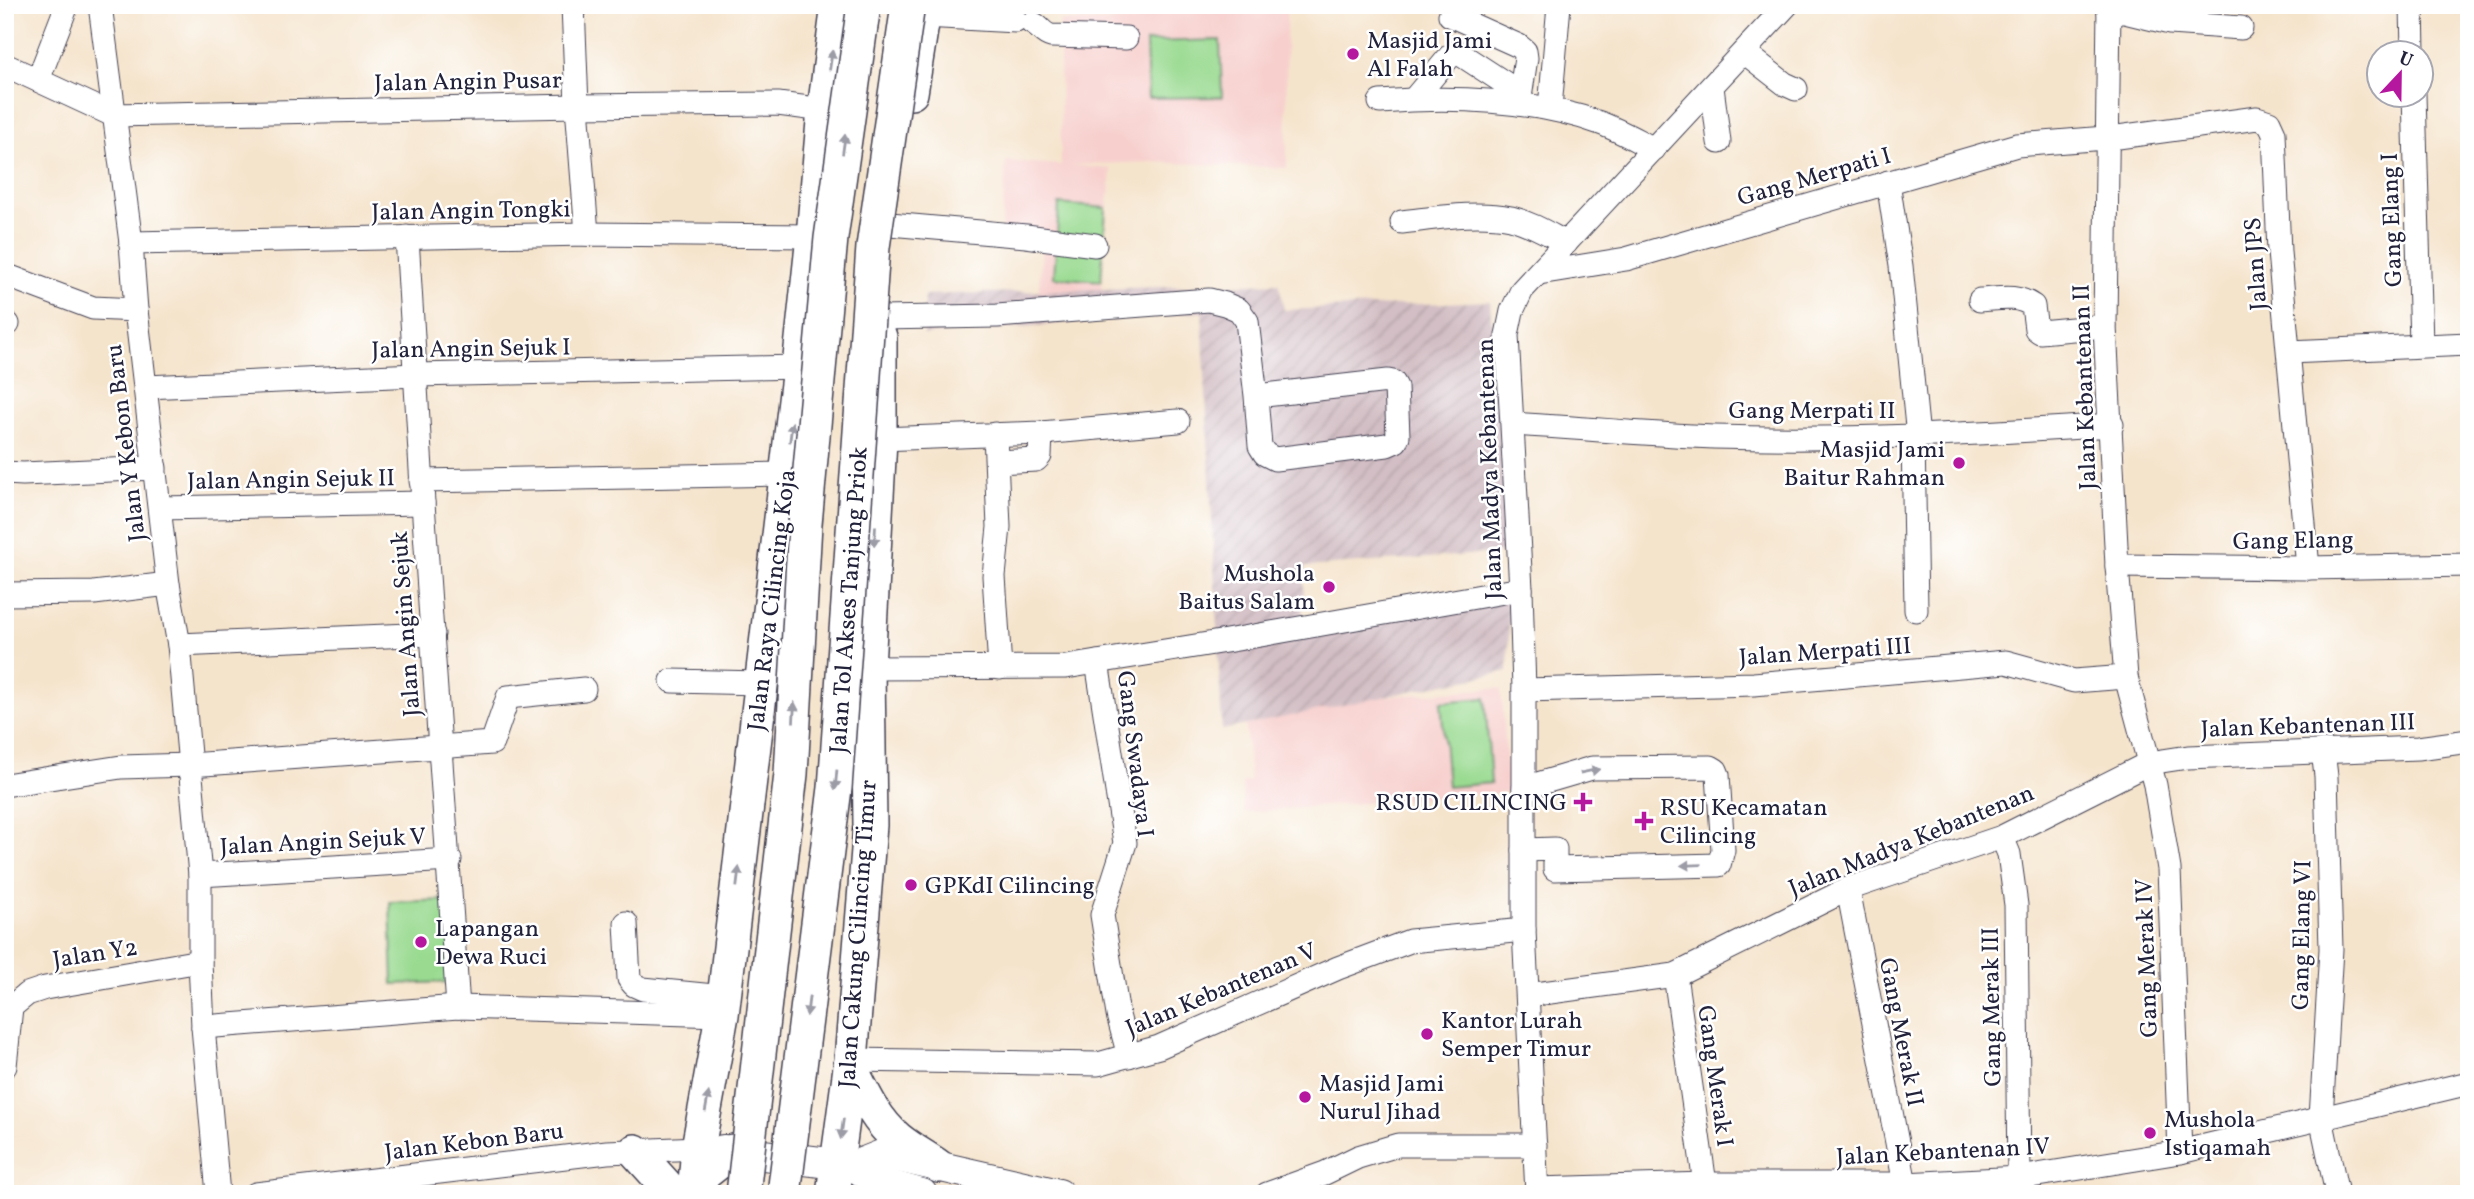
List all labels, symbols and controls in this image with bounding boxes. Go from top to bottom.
place label: Masjid Jami Al Falah [1367,25,1492,87]
north arrow [2366,38,2436,108]
marker: Masjid Jami Al Falah [1345,46,1361,62]
text: U [2395,46,2417,75]
one-way arrow [825,48,836,70]
street label: Jalan Angin Pusar [374,64,562,102]
one-way arrow [839,133,850,155]
street label: Gang Merpati I [1734,140,1895,216]
street label: Gang Elang I [2374,152,2412,288]
street label: Jalan Angin Tongki [371,193,571,231]
street label: Jalan JPS [2237,216,2277,312]
street label: Jalan Kebantenan II [2065,283,2107,491]
street label: Jalan Angin Sejuk I [371,331,571,369]
street label: Jalan Madya Kebantenan [1469,337,1513,600]
street label: Jalan Y Kebon Baru [98,342,156,543]
street label: Gang Merpati II [1729,395,1895,429]
one-way arrow [785,421,796,443]
place label: Masjid Jami Baitur Rahman [1784,434,1945,496]
street label: Jalan Tol Akses Tanjung Priok [822,446,878,755]
marker: Masjid Jami Baitur Rahman [1951,455,1967,471]
street label: Jalan Angin Sejuk II [187,462,395,500]
street label: Jalan Raya Cilincing Koja [740,468,806,733]
street label: Gang Elang [2232,524,2354,560]
one-way arrow [869,525,880,547]
street label: Jalan Angin Sejuk [384,530,430,718]
place label: Mushola Baitus Salam [1178,558,1315,620]
marker: Mushola Baitus Salam [1321,579,1337,595]
street label: Jalan Merpati III [1738,630,1912,676]
street label: Gang Swadaya I [1107,669,1161,840]
one-way arrow [789,701,800,723]
street label: Jalan Kebantenan III [2200,706,2416,748]
one-way arrow [1579,765,1601,776]
one-way arrow [830,769,841,791]
street label: Jalan Madya Kebantenan [1784,777,2040,907]
street label: Jalan Cakung Cilincing Timur [831,779,887,1089]
place label: RSUD CILINCING [1375,787,1567,821]
marker: RSUD CILINCING [1573,792,1593,812]
place label: RSU Kecamatan Cilincing [1660,792,1828,854]
marker: RSU Kecamatan Cilincing [1634,811,1654,831]
street label: Jalan Angin Sejuk V [219,821,427,865]
one-way arrow [1679,860,1701,871]
street label: Gang Elang VI [2285,860,2321,1010]
one-way arrow [733,866,744,888]
place label: GPKdI Cilincing [925,870,1095,904]
marker: GPKdI Cilincing [903,877,919,893]
street label: Gang Merak IV [2128,878,2168,1038]
place label: Lapangan Dewa Ruci [435,913,547,975]
street label: Gang Merak III [1975,927,2011,1087]
street label: Jalan Y2 [50,932,140,978]
marker: Lapangan Dewa Ruci [413,934,429,950]
street label: Jalan Kebantenan V [1121,935,1323,1047]
street label: Gang Merak II [1869,955,1931,1110]
one-way arrow [802,995,813,1017]
street label: Gang Merak I [1687,1003,1741,1149]
place label: Kantor Lurah Semper Timur [1441,1005,1591,1067]
marker: Kantor Lurah Semper Timur [1419,1026,1435,1042]
place label: Masjid Jami Nurul Jihad [1319,1068,1444,1130]
marker: Masjid Jami Nurul Jihad [1297,1089,1313,1105]
one-way arrow [702,1091,713,1113]
place label: Mushola Istiqamah [2164,1104,2271,1166]
street label: Jalan Kebon Baru [383,1115,566,1171]
one-way arrow [836,1118,847,1140]
marker: Mushola Istiqamah [2142,1125,2158,1141]
street label: Jalan Kebantenan IV [1835,1130,2051,1176]

